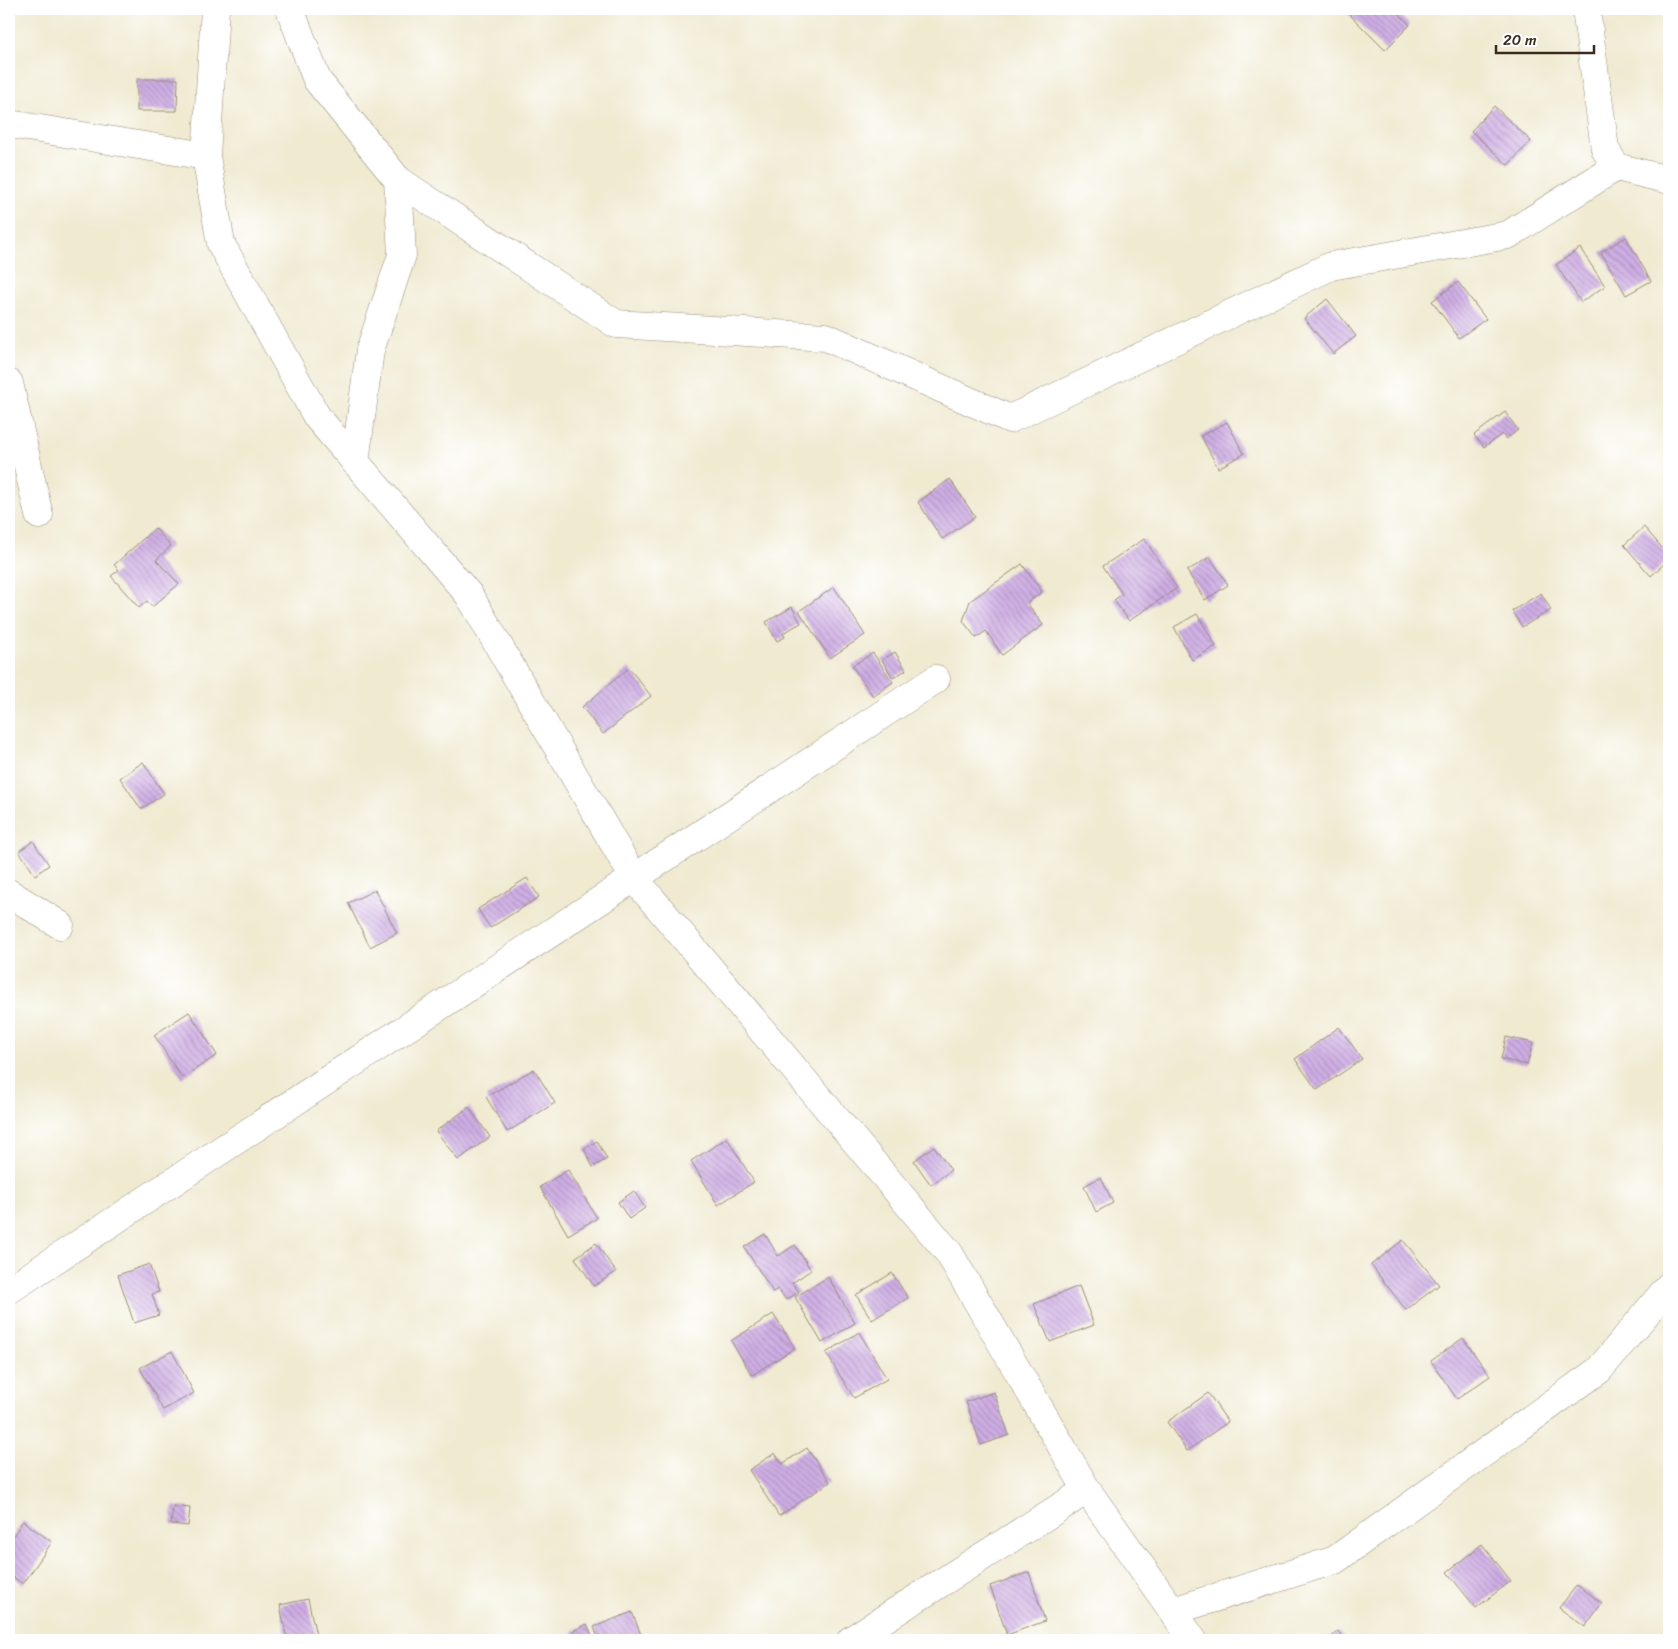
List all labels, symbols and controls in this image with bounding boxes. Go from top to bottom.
scale bar [1496,22,1593,54]
text: 20 m [1503,27,1537,53]

